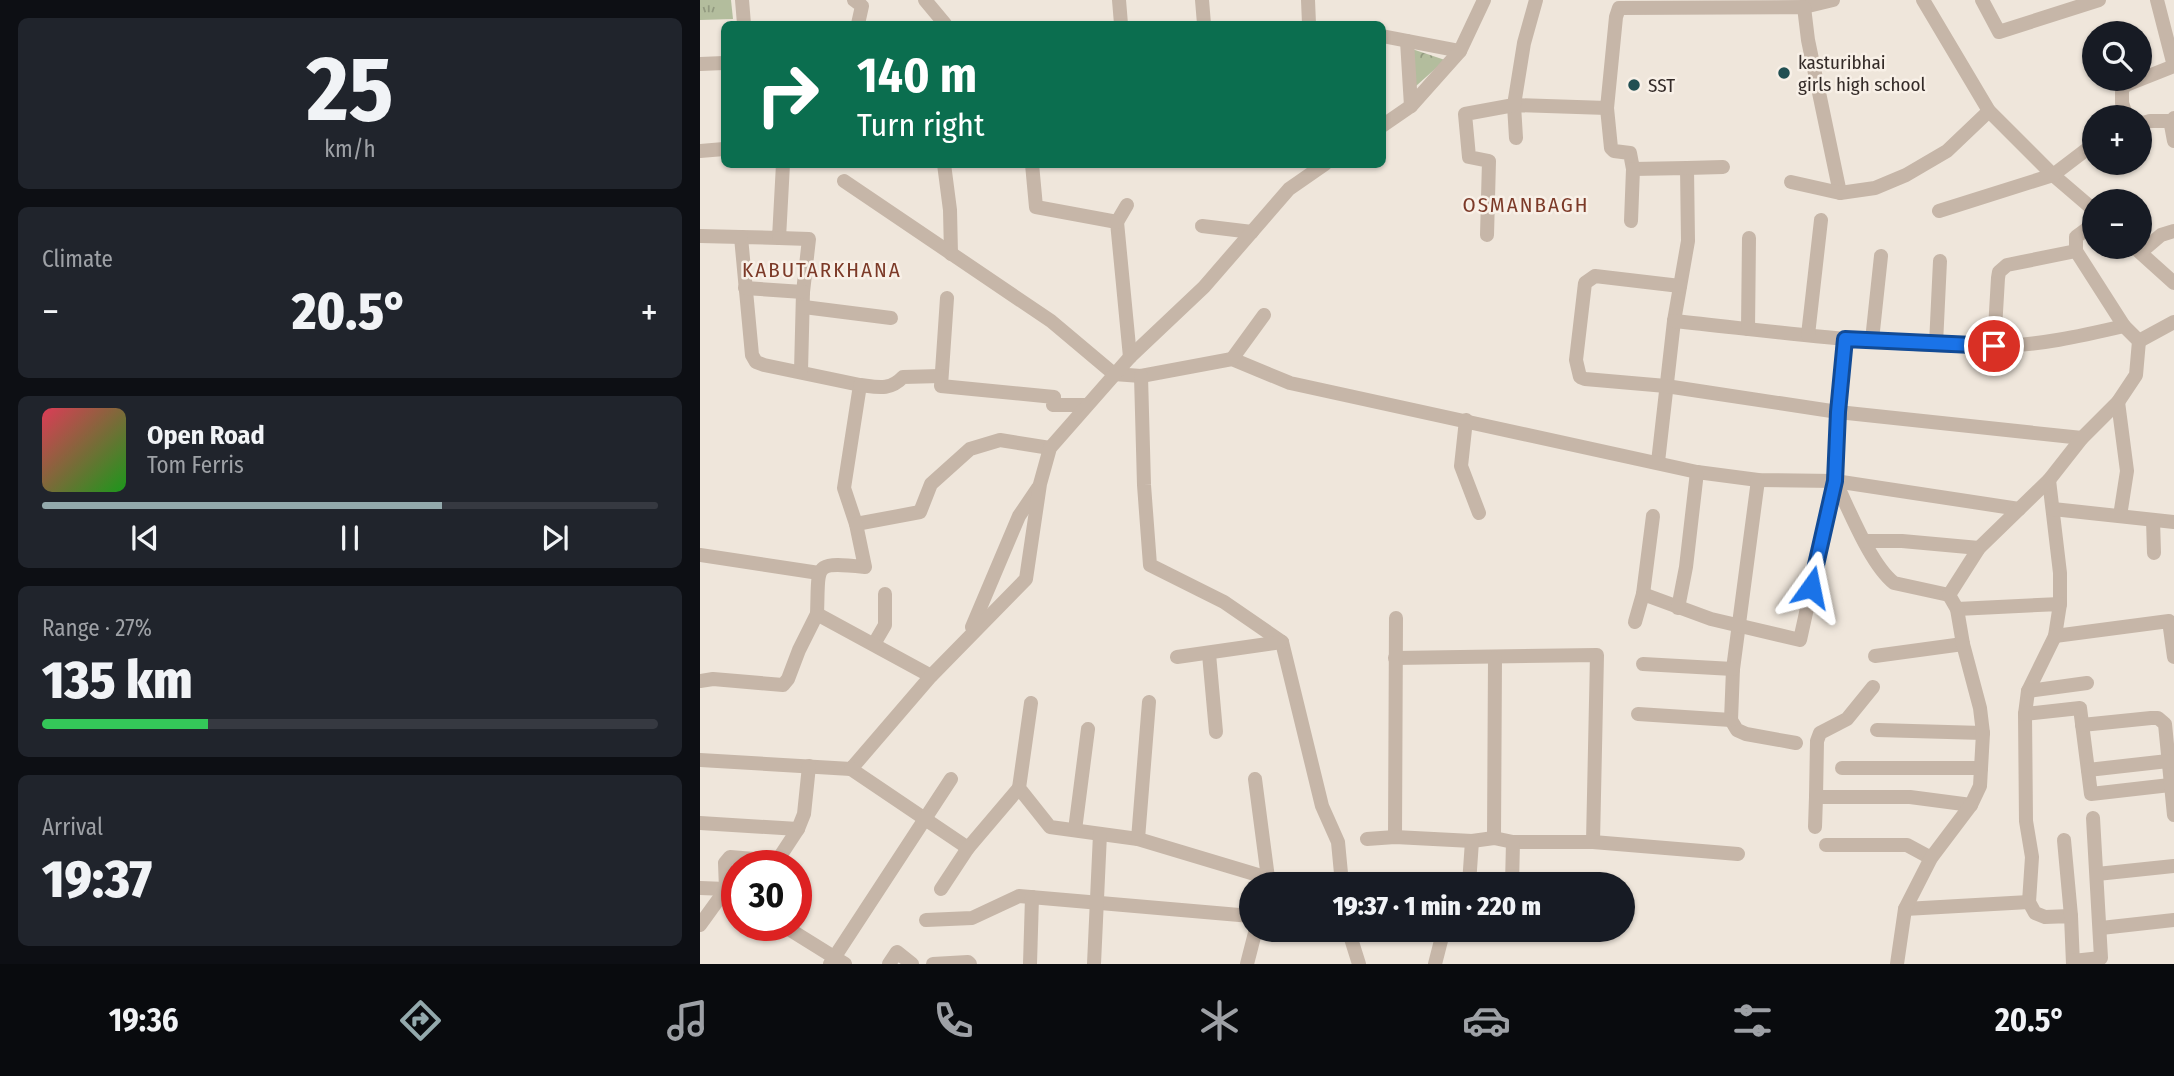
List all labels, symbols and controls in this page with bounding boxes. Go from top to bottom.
map controls [2082,21,2152,259]
button: search [2082,21,2152,91]
text: 25 [307,35,393,144]
text: 140 m [857,46,977,105]
icon: right [742,49,833,140]
place label: kasturibhai girls high school [1798,51,1925,96]
marker: kasturibhai girls high school [1776,65,1792,81]
place label: SST [1648,74,1675,97]
marker: SST [1626,77,1642,93]
button: + [2082,105,2152,175]
text: Turn right [857,106,984,144]
text: km/h [324,135,376,163]
button: − [2082,189,2152,259]
district label: OSMANBAGH [1462,192,1590,218]
text: Climate [42,245,113,273]
district label: KABUTARKHANA [742,257,902,283]
text: 20.5° [292,280,408,343]
text: − [42,289,59,335]
text: + [641,289,658,335]
pin [1964,316,2024,376]
icon: arrive [1975,327,2013,365]
text: Open Road [147,420,265,451]
text: Tom Ferris [147,451,244,479]
icon: previous [126,519,164,557]
icon: pause [331,519,369,557]
icon: next [536,519,574,557]
position arrow [1774,550,1848,624]
text: Range · 27% [42,614,152,642]
text: 135 km [42,649,193,712]
text: Arrival [42,813,103,841]
text: 19:37 [42,848,152,911]
speed limit sign: 30 [721,850,812,941]
text: 19:37 · 1 min · 220 m [1333,891,1541,922]
icon: directions [396,996,445,1045]
icon: music [663,996,712,1045]
icon: phone [929,996,978,1045]
icon: climate [1195,996,1244,1045]
icon: car [1462,996,1511,1045]
icon: filters [1728,996,1777,1045]
text: 19:36 [109,1001,179,1039]
text: 20.5° [1995,1001,2065,1039]

